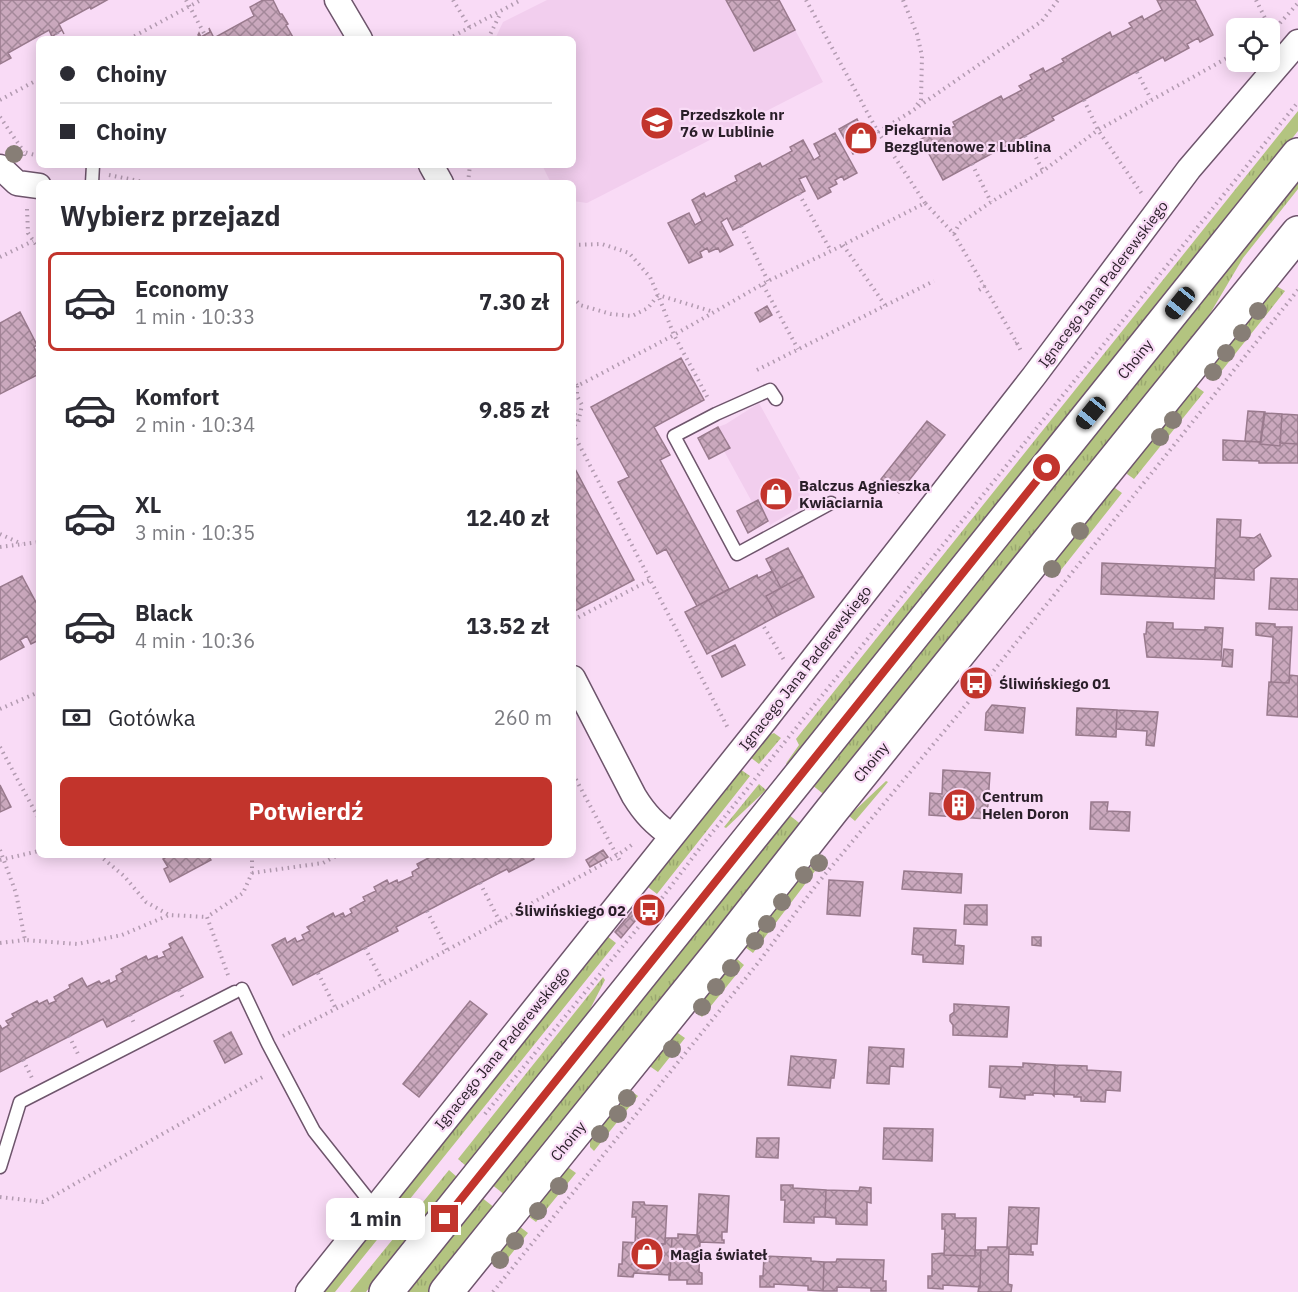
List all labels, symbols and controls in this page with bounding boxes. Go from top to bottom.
map controls [1226,18,1280,72]
button: locate [1226,18,1280,72]
text: Choiny [96,59,167,88]
school or university icon: Przedszkole nr 76 w Lublinie [639,105,675,141]
place label: Przedszkole nr 76 w Lublinie [680,105,784,141]
text: Choiny [96,117,167,146]
shop icon: Piekarnia Bezglutenowe z Lublina [843,120,879,156]
place label: Piekarnia Bezglutenowe z Lublina [884,120,1052,156]
street label: Ignacego Jana Paderewskiego [1034,197,1172,371]
text: Wybierz przejazd [60,198,281,233]
text: Economy [135,274,229,303]
icon: car [63,275,117,329]
car [1162,283,1198,323]
text: 7.30 zł [479,287,549,316]
text: 1 min · 10:33 [135,303,255,330]
street label: Choiny [1113,335,1157,383]
text: Komfort [135,382,220,411]
icon: car [63,383,117,437]
car [1073,393,1109,433]
text: 9.85 zł [479,395,549,424]
text: 2 min · 10:34 [135,411,255,438]
route start [1033,454,1060,481]
shop icon: Balczus Agnieszka Kwiaciarnia [758,476,794,512]
place label: Balczus Agnieszka Kwiaciarnia [799,476,931,512]
text: XL [135,490,161,519]
icon: car [63,491,117,545]
text: 12.40 zł [466,503,549,532]
text: 3 min · 10:35 [135,519,255,546]
street label: Ignacego Jana Paderewskiego [735,582,875,754]
text: Black [135,598,193,627]
icon: car [63,599,117,653]
text: 13.52 zł [466,611,549,640]
text: 4 min · 10:36 [135,627,255,654]
bus stop icon: Śliwińskiego 01 [958,665,994,701]
place label: Śliwińskiego 01 [999,674,1110,693]
icon: cash [60,701,93,734]
text: Gotówka [108,703,196,732]
text: 260 m [494,704,552,731]
street label: Choiny [849,738,893,786]
button: Potwierdź [60,777,552,846]
building icon: Centrum Helen Doron [941,787,977,823]
place label: Centrum Helen Doron [982,787,1069,823]
bus stop icon: Śliwińskiego 02 [631,892,667,928]
place label: Śliwińskiego 02 [515,901,626,920]
street label: Ignacego Jana Paderewskiego [430,963,574,1133]
street label: Choiny [546,1117,590,1165]
callout: 1 min [325,1198,424,1240]
text: 1 min [349,1205,402,1232]
route end [431,1205,458,1232]
shop icon: Magia świateł [629,1236,665,1272]
place label: Magia świateł [670,1245,767,1264]

